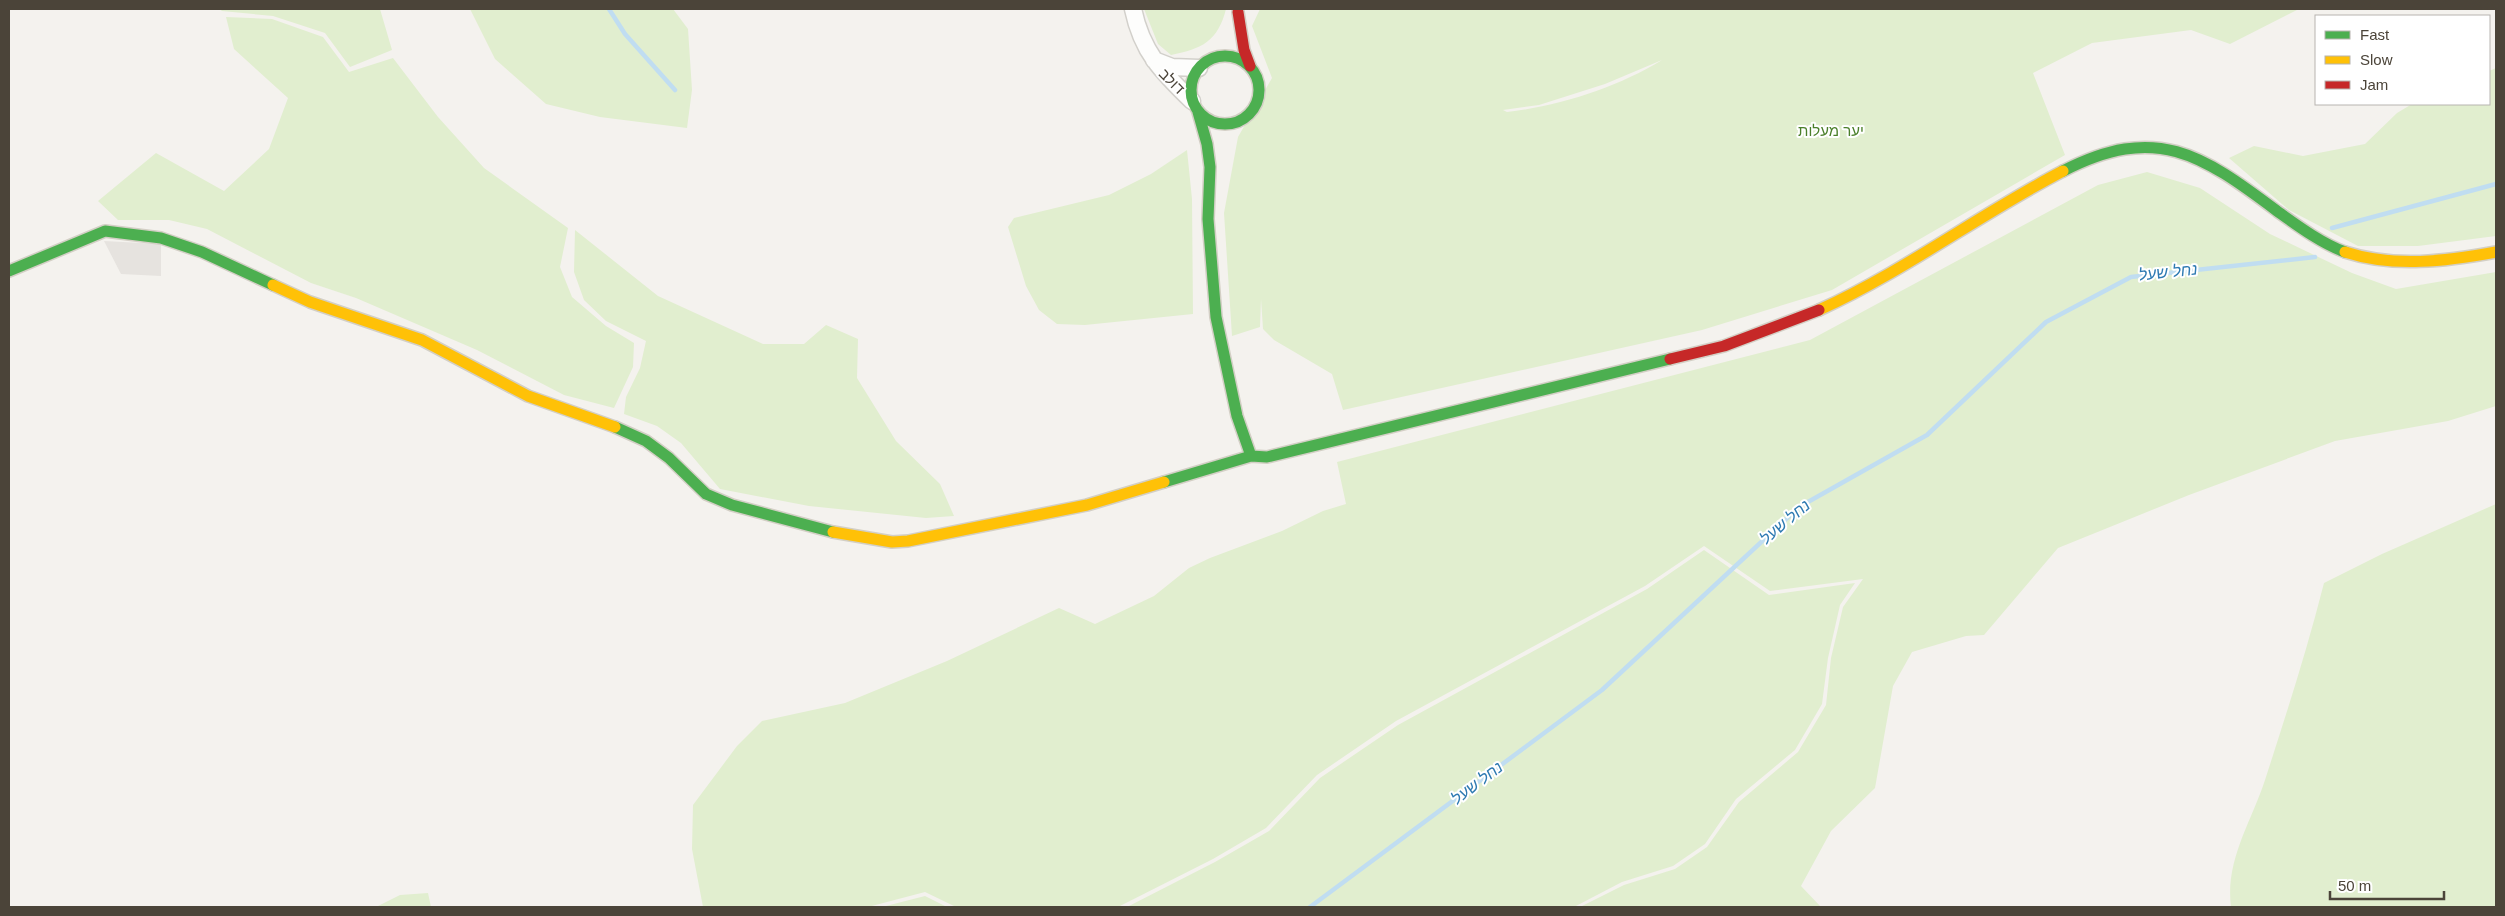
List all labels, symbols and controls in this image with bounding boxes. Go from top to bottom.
legend [2315,15,2490,105]
text: Fast [2360,26,2390,43]
text: Slow [2360,51,2393,68]
street label: דולב [1156,65,1188,97]
text: Jam [2360,76,2388,93]
park label: יער מעלות [1798,122,1864,139]
water label: נחל שעל [2138,260,2198,284]
water label: נחל שעל [1757,496,1813,548]
water label: נחל שעל [1448,758,1506,808]
scale bar [2330,868,2444,900]
text: 50 m [2338,877,2371,894]

